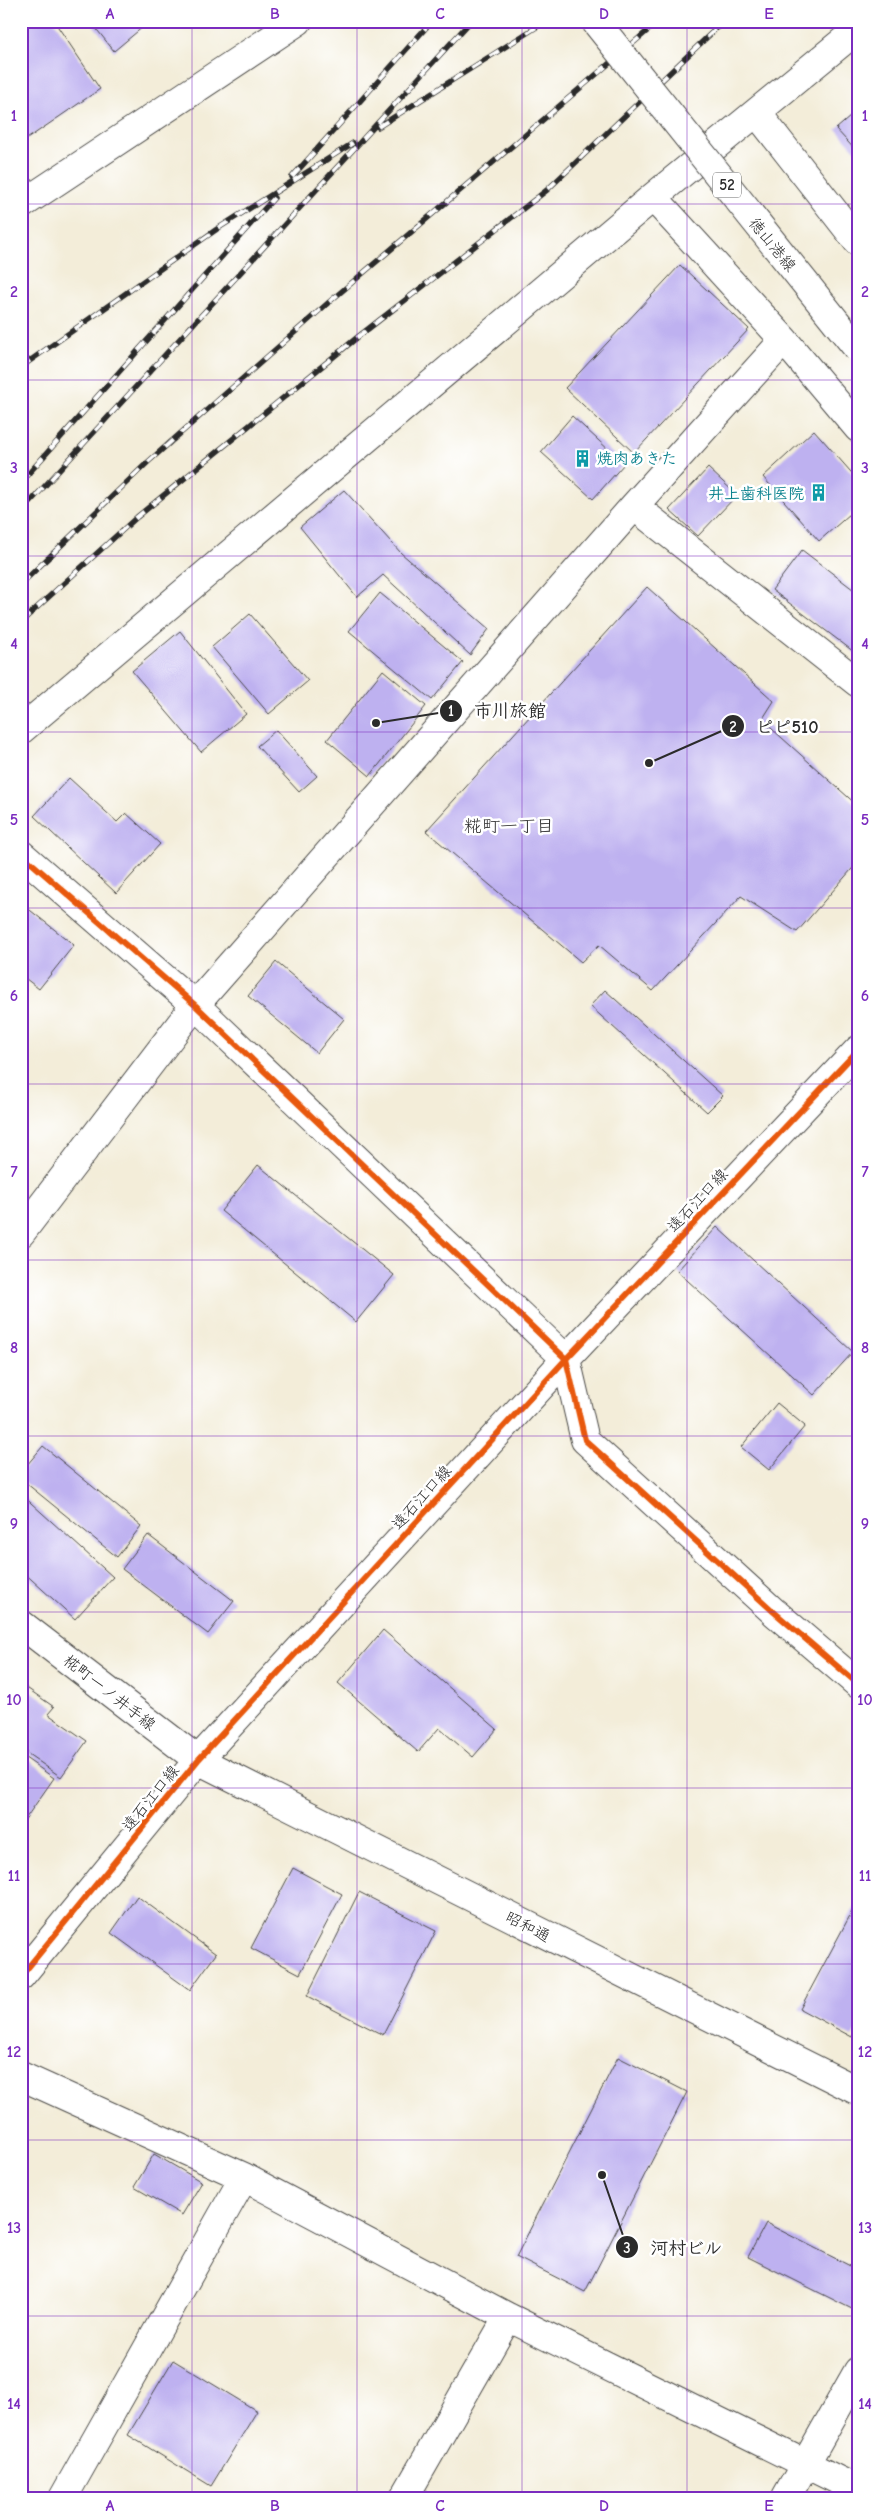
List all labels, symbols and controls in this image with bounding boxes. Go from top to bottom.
text: A [106,5,115,23]
text: B [270,5,280,23]
text: C [435,5,445,23]
text: D [599,5,609,23]
text: E [764,5,774,23]
text: 1 [11,107,17,125]
text: 1 [862,107,868,125]
road number: 52 [713,172,741,198]
street label: 徳山港線 [745,214,799,275]
text: 2 [10,283,18,301]
text: 2 [861,283,869,301]
building icon: 焼肉あきた [573,448,593,468]
place label: 焼肉あきた [597,450,677,468]
text: 3 [10,459,18,477]
text: 3 [861,459,869,477]
building icon: 井上歯科医院 [808,483,828,503]
place label: 井上歯科医院 [708,485,804,503]
text: 4 [10,635,18,653]
text: 4 [861,635,869,653]
callout: 市川旅館 [439,695,556,728]
text: 市川旅館 [474,701,546,722]
text: 1 [448,702,454,720]
callout: ピピ510 [721,710,829,743]
text: ピピ510 [756,717,818,738]
text: 2 [729,718,737,736]
text: 5 [10,811,18,829]
text: 5 [861,811,869,829]
district label: 糀町一丁目 [464,816,554,837]
text: 6 [10,987,18,1005]
text: 6 [861,987,869,1005]
text: 7 [10,1163,18,1181]
text: 7 [861,1163,869,1181]
street label: 遠石江口線 [664,1165,732,1236]
text: 8 [10,1339,18,1357]
text: 8 [861,1339,869,1357]
street label: 遠石江口線 [388,1462,455,1533]
text: 9 [10,1515,18,1533]
text: 9 [861,1515,869,1533]
street label: 椛町一ノ井手線 [60,1651,159,1734]
text: 10 [6,1691,22,1709]
text: 10 [857,1691,873,1709]
street label: 遠石江口線 [119,1762,183,1835]
text: 11 [8,1867,20,1885]
text: 11 [859,1867,871,1885]
street label: 昭和通 [502,1908,553,1946]
text: 12 [7,2043,21,2061]
text: 12 [858,2043,872,2061]
text: 13 [7,2219,21,2237]
text: 13 [858,2219,872,2237]
callout: 河村ビル [615,2231,732,2264]
text: 河村ビル [650,2238,722,2259]
text: 3 [623,2239,631,2257]
text: 14 [7,2395,21,2413]
text: 14 [858,2395,872,2413]
text: A [106,2497,115,2515]
text: B [270,2497,280,2515]
text: C [435,2497,445,2515]
text: D [599,2497,609,2515]
text: E [764,2497,774,2515]

